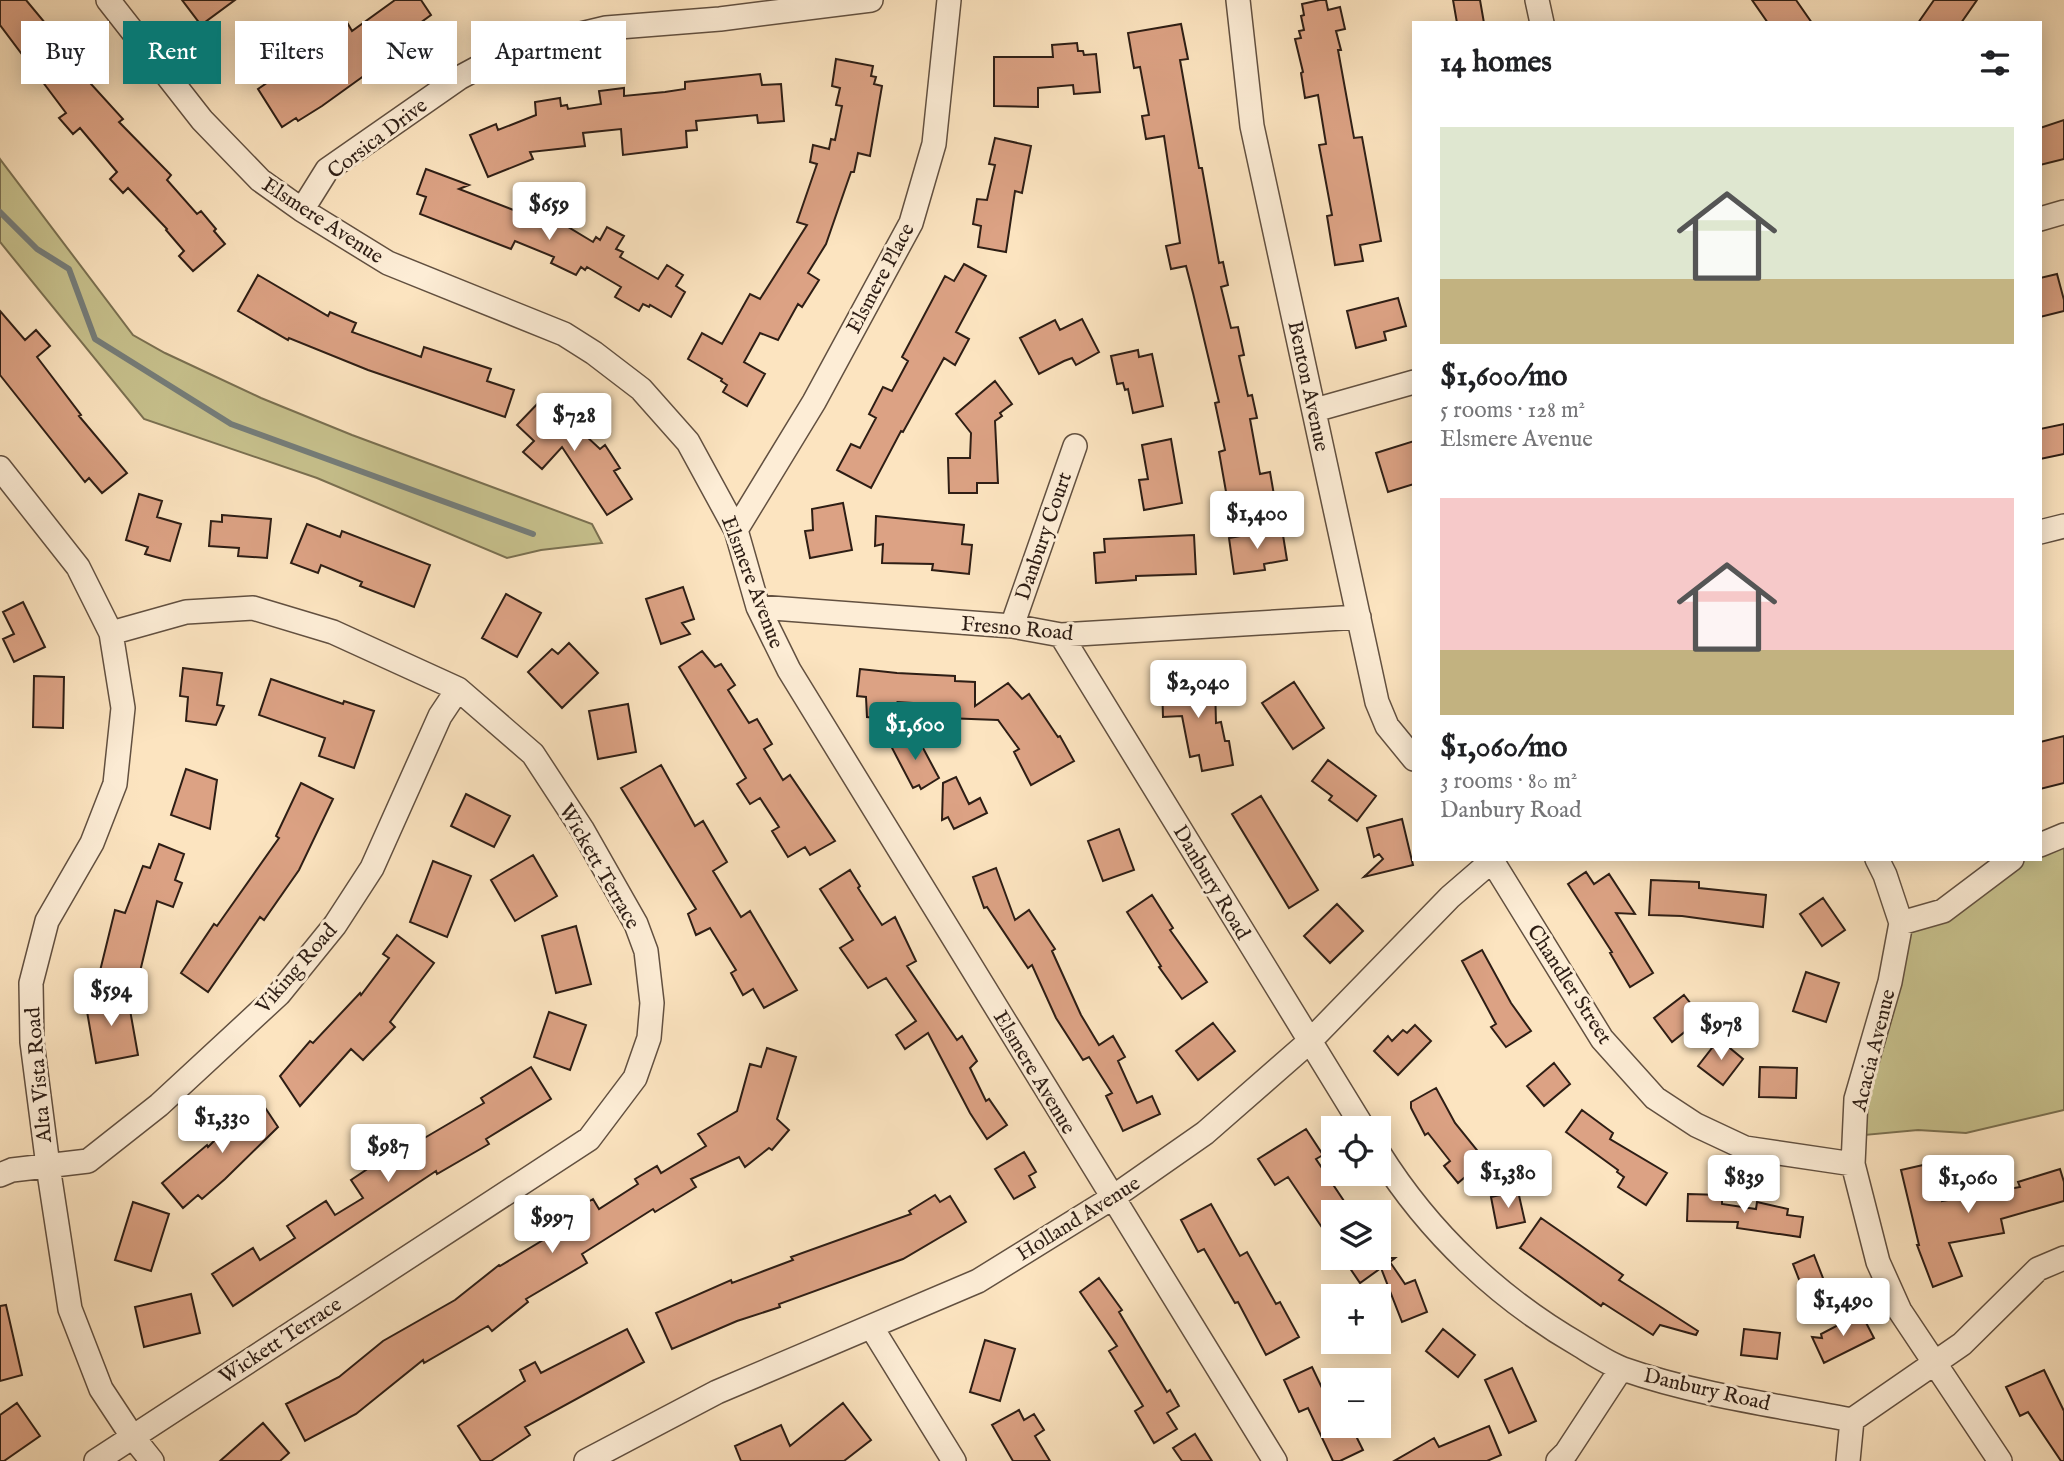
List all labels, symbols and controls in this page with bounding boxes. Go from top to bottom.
chip: Buy [21,21,109,84]
chip: Rent [123,21,221,84]
chip: Filters [235,21,348,84]
chip: New [362,21,457,84]
chip: Apartment [471,21,626,84]
text: 14 homes [1440,44,1552,82]
icon: filters [1976,44,2014,82]
street label: Corsica Drive [322,93,434,186]
street label: Elsmere Avenue [256,172,388,271]
icon: home [1664,173,1790,299]
pin: $659 [508,182,590,242]
text: $659 [529,190,569,219]
street label: Elsmere Place [841,219,922,338]
street label: Benton Avenue [1281,318,1335,455]
text: $1,600/mo [1440,358,1567,396]
pin: $728 [533,393,615,453]
text: 5 rooms · 128 m² [1440,396,1585,425]
text: $728 [552,401,596,430]
text: Elsmere Avenue [1440,425,1593,454]
street label: Danbury Court [1010,469,1079,604]
pin: $1,400 [1200,491,1314,551]
text: $1,400 [1226,499,1288,528]
street label: Elsmere Avenue [714,513,789,653]
icon: home [1664,544,1790,670]
street label: Fresno Road [960,611,1075,648]
pin: $2,040 [1141,660,1255,720]
text: $2,040 [1166,668,1230,697]
pin: $1,600 [858,702,972,762]
text: $1,600 [885,710,945,739]
text: $1,060/mo [1440,729,1567,767]
text: 3 rooms · 80 m² [1440,767,1577,796]
text: Danbury Road [1440,796,1581,825]
street label: Wickett Terrace [552,799,646,935]
street label: Danbury Road [1166,820,1256,946]
street label: Viking Road [250,918,344,1020]
street label: Chandler Street [1520,920,1617,1050]
pin: $594 [70,968,152,1028]
text: $594 [90,976,132,1005]
street label: Acacia Avenue [1846,986,1903,1115]
pin: $978 [1680,1002,1762,1062]
street label: Alta Vista Road [20,1005,59,1145]
street label: Elsmere Avenue [986,1006,1081,1140]
text: $978 [1700,1010,1742,1039]
pin: $1,330 [165,1096,279,1155]
text: $1,330 [194,1103,250,1132]
map controls [1321,1116,1391,1438]
button: locate [1321,1116,1391,1186]
pin: $987 [347,1124,429,1184]
text: $987 [367,1132,409,1161]
pin: $1,380 [1451,1150,1565,1210]
pin: $839 [1703,1156,1785,1215]
pin: $1,060 [1911,1156,2025,1215]
text: $1,380 [1480,1158,1536,1187]
text: $839 [1724,1163,1764,1192]
text: $1,060 [1938,1163,1998,1192]
street label: Holland Avenue [1012,1170,1146,1268]
pin: $997 [511,1196,593,1255]
button: layers [1321,1200,1391,1270]
text: $997 [530,1203,574,1232]
pin: $1,490 [1786,1278,1900,1338]
button: + [1321,1284,1391,1354]
text: $1,490 [1813,1286,1873,1315]
street label: Wickett Terrace [215,1291,347,1391]
street label: Danbury Road [1641,1363,1773,1418]
button: − [1321,1368,1391,1438]

